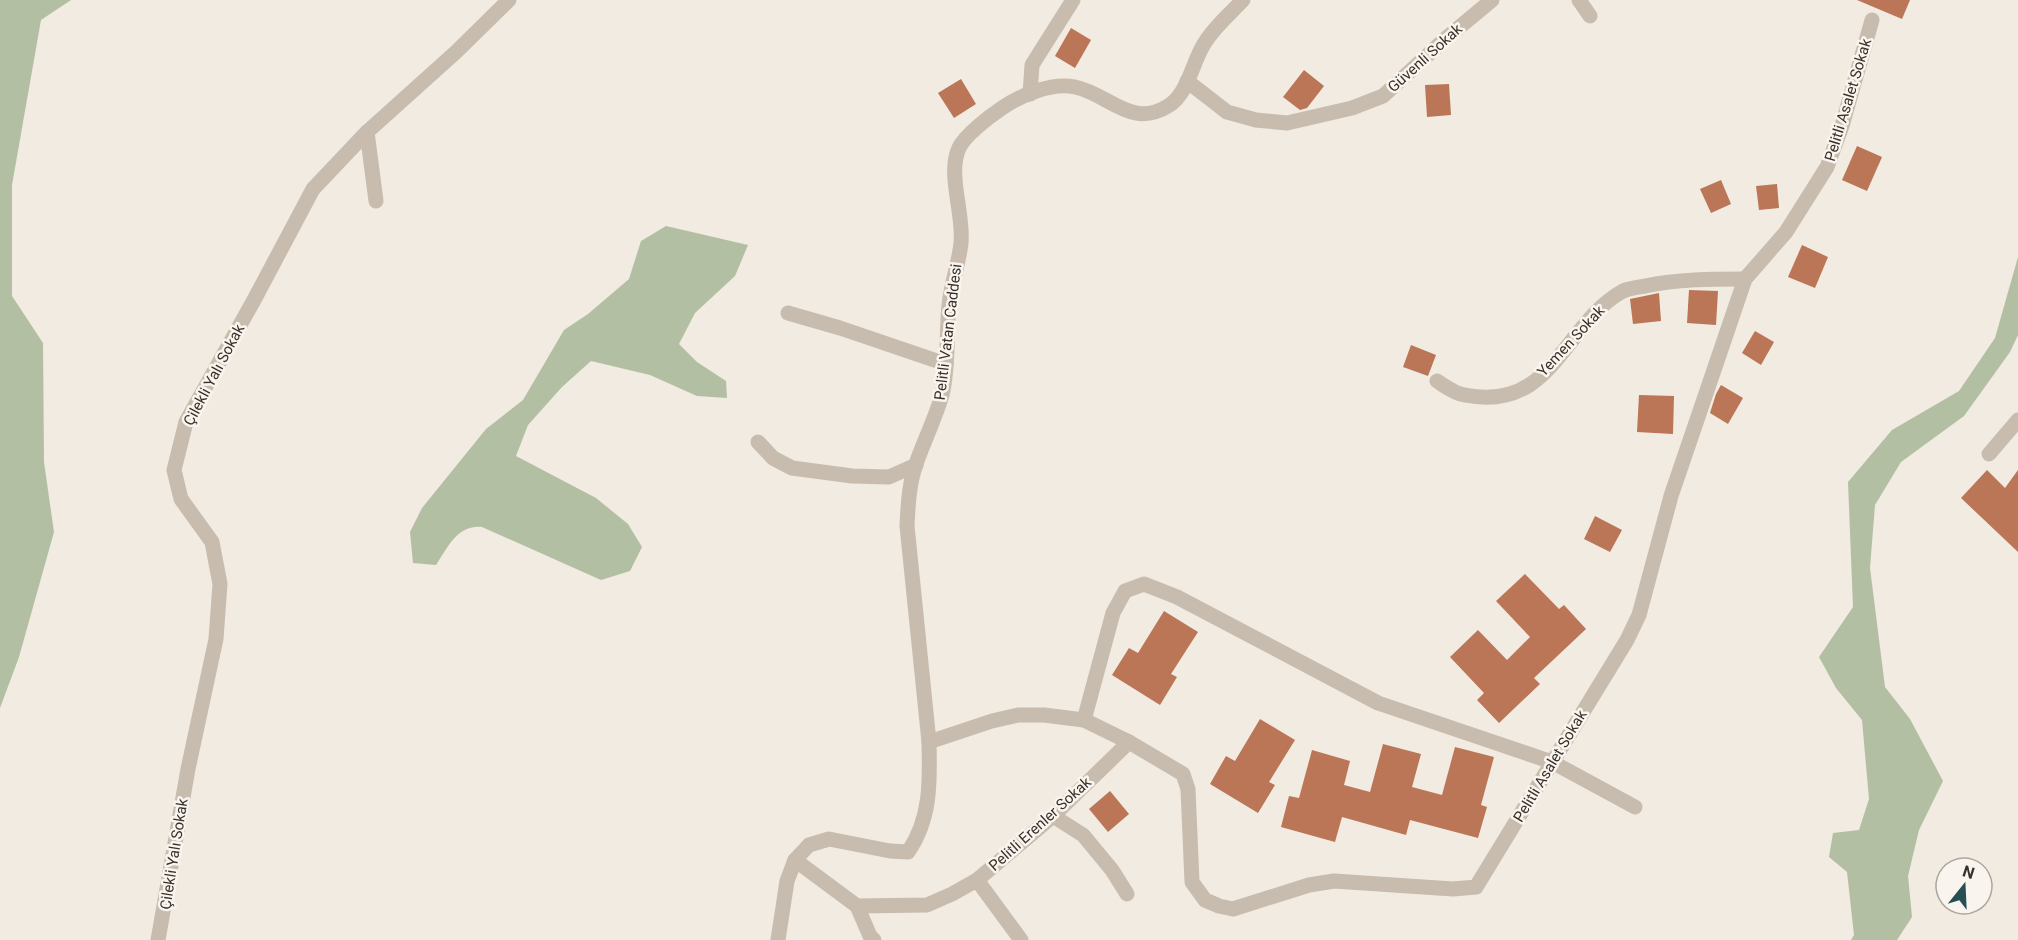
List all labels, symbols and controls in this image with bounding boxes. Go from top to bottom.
street label: Güvenli Sokak [1384,20,1466,96]
street label: Pelitli Asalet Sokak [1821,36,1875,163]
street label: Pelitli Vatan Caddesi [931,263,965,401]
street label: Yemen Sokak [1534,302,1609,380]
street label: Çilekli Yalı Sokak [180,321,248,429]
street label: Pelitli Asalet Sokak [1510,706,1591,825]
street label: Pelitli Erenler Sokak [985,773,1095,875]
street label: Çilekli Yalı Sokak [156,797,192,911]
north arrow [1934,856,1994,916]
text: N [1960,861,1977,883]

